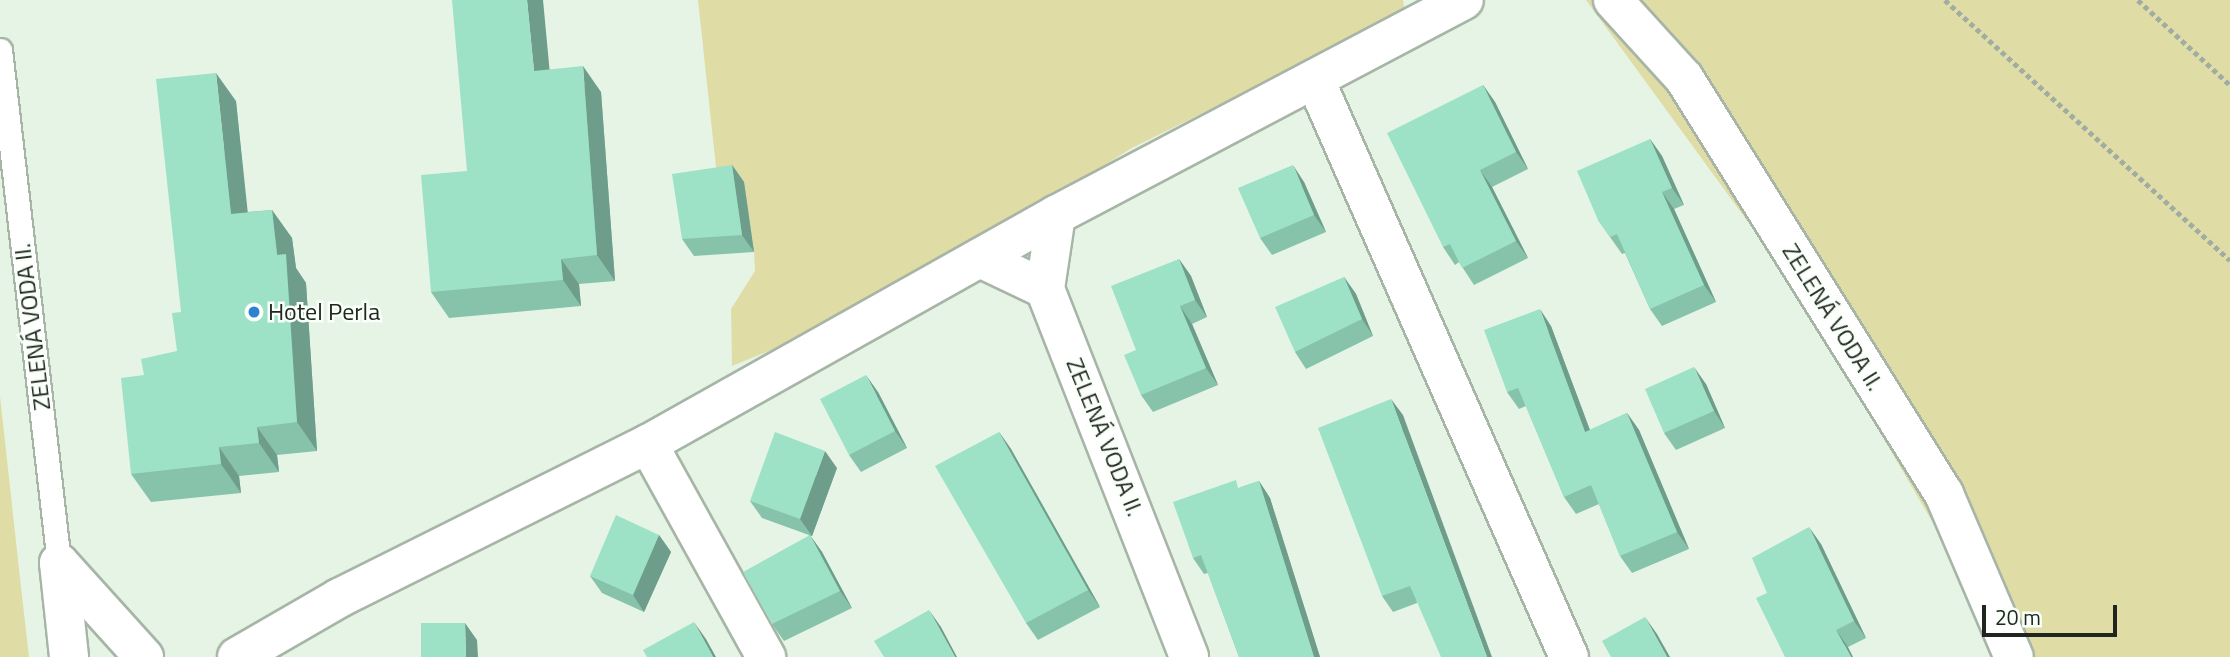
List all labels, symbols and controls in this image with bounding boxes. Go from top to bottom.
street label: ZELENÁ VODA II. [1776,238,1890,396]
street label: ZELENÁ VODA II. [7,242,57,412]
place label: Hotel Perla [268,298,380,326]
marker: Hotel Perla [246,304,262,320]
street label: ZELENÁ VODA II. [1060,354,1150,520]
scale bar [1985,590,2120,634]
text: 20 m [1995,601,2041,633]

